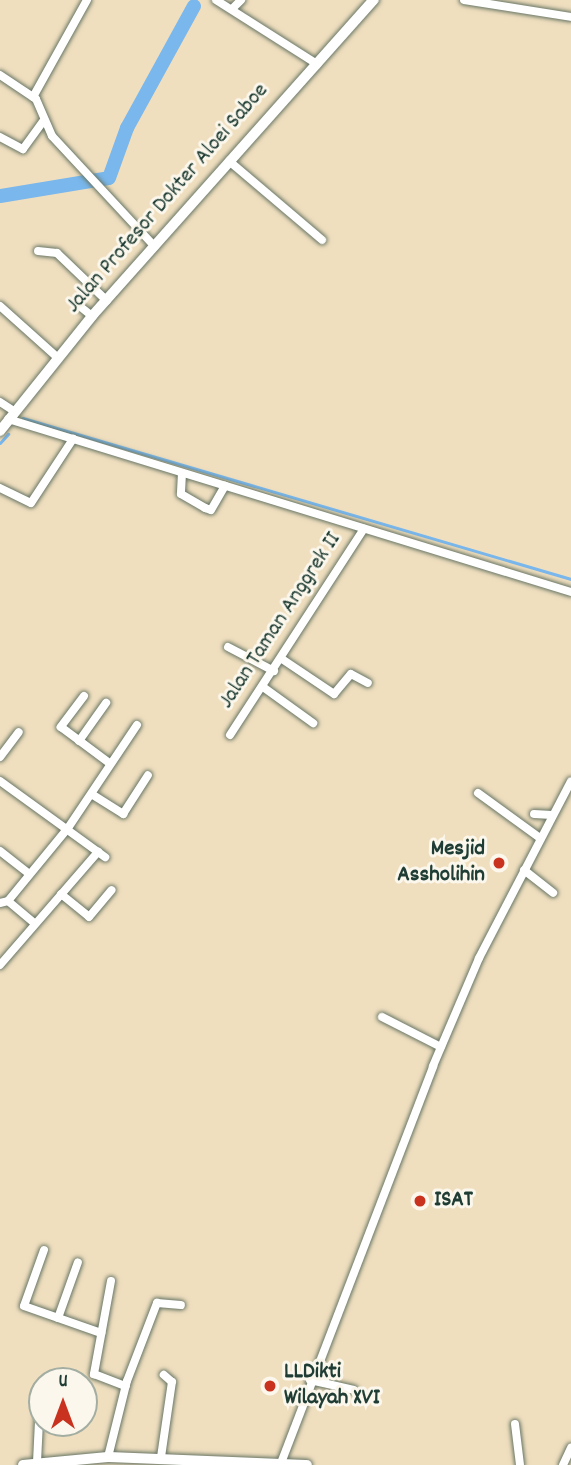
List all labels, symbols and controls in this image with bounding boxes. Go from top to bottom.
street label: Jalan Profesor Dokter Aloei Saboe [61,78,275,320]
street label: Jalan Taman Anggrek II [214,528,348,714]
place label: Mesjid Assholihin [397,836,485,890]
marker: Mesjid Assholihin [491,855,507,871]
place label: ISAT [434,1187,473,1215]
marker: ISAT [412,1193,428,1209]
place label: LLDikti Wilayah XVI [284,1359,380,1413]
north arrow [28,1367,98,1437]
text: U [58,1369,68,1396]
marker: LLDikti Wilayah XVI [262,1378,278,1394]

